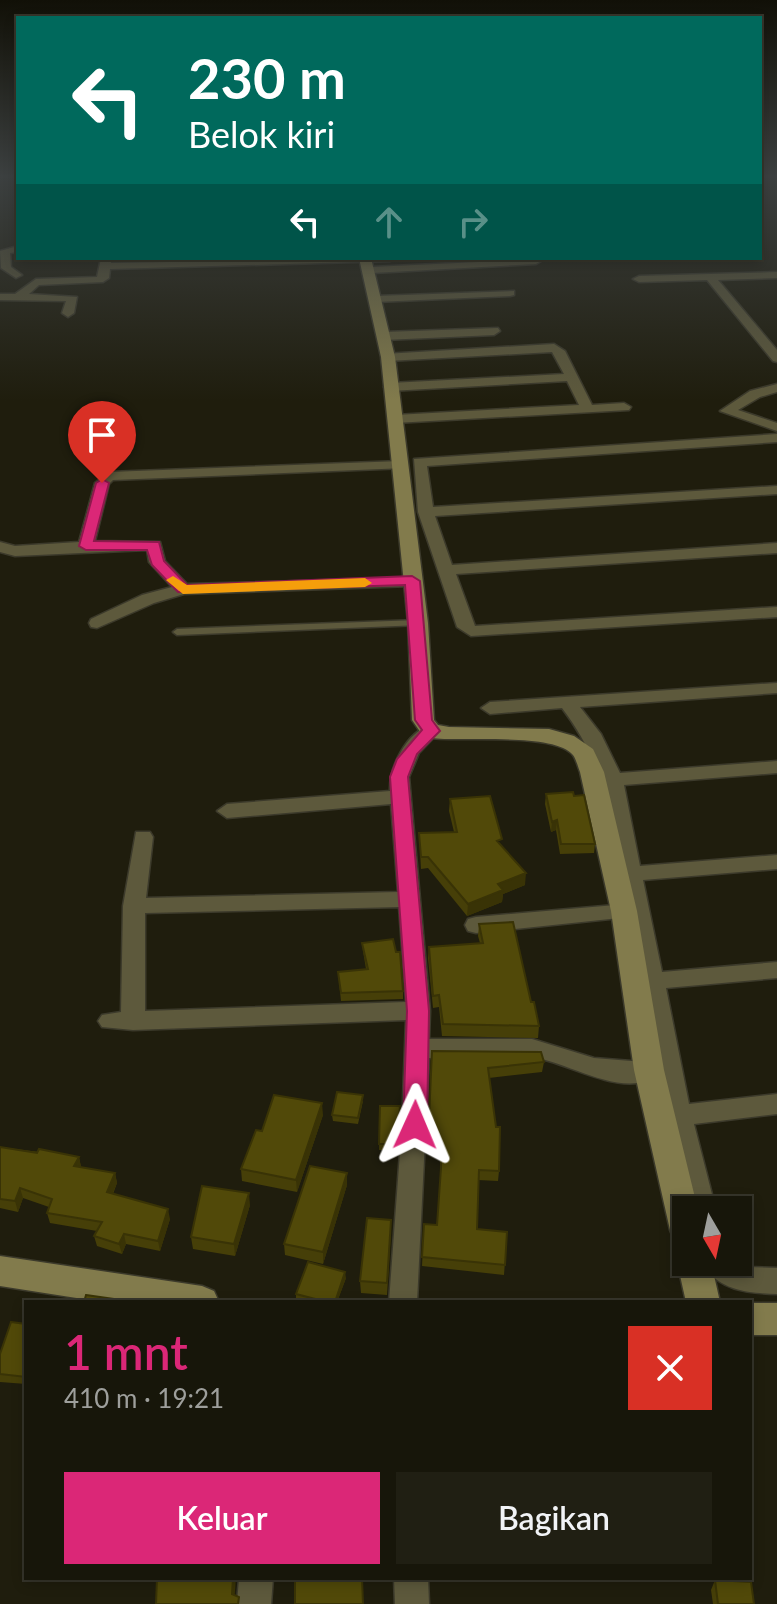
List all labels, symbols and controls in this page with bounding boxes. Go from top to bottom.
text: 230 m [188,44,346,111]
icon: left [56,48,160,152]
text: Belok kiri [188,112,335,156]
icon: left [283,200,327,244]
icon: ahead [367,200,411,244]
icon: right [451,200,495,244]
pin [68,401,136,483]
icon: arrive [80,413,124,457]
position arrow [373,1083,457,1167]
north arrow [672,1196,752,1276]
map controls [672,1196,752,1276]
text: 1 mnt [64,1323,188,1380]
button: close [628,1326,712,1410]
text: 410 m · 19:21 [64,1382,224,1414]
button: Keluar [64,1472,380,1564]
button: Bagikan [396,1472,712,1564]

